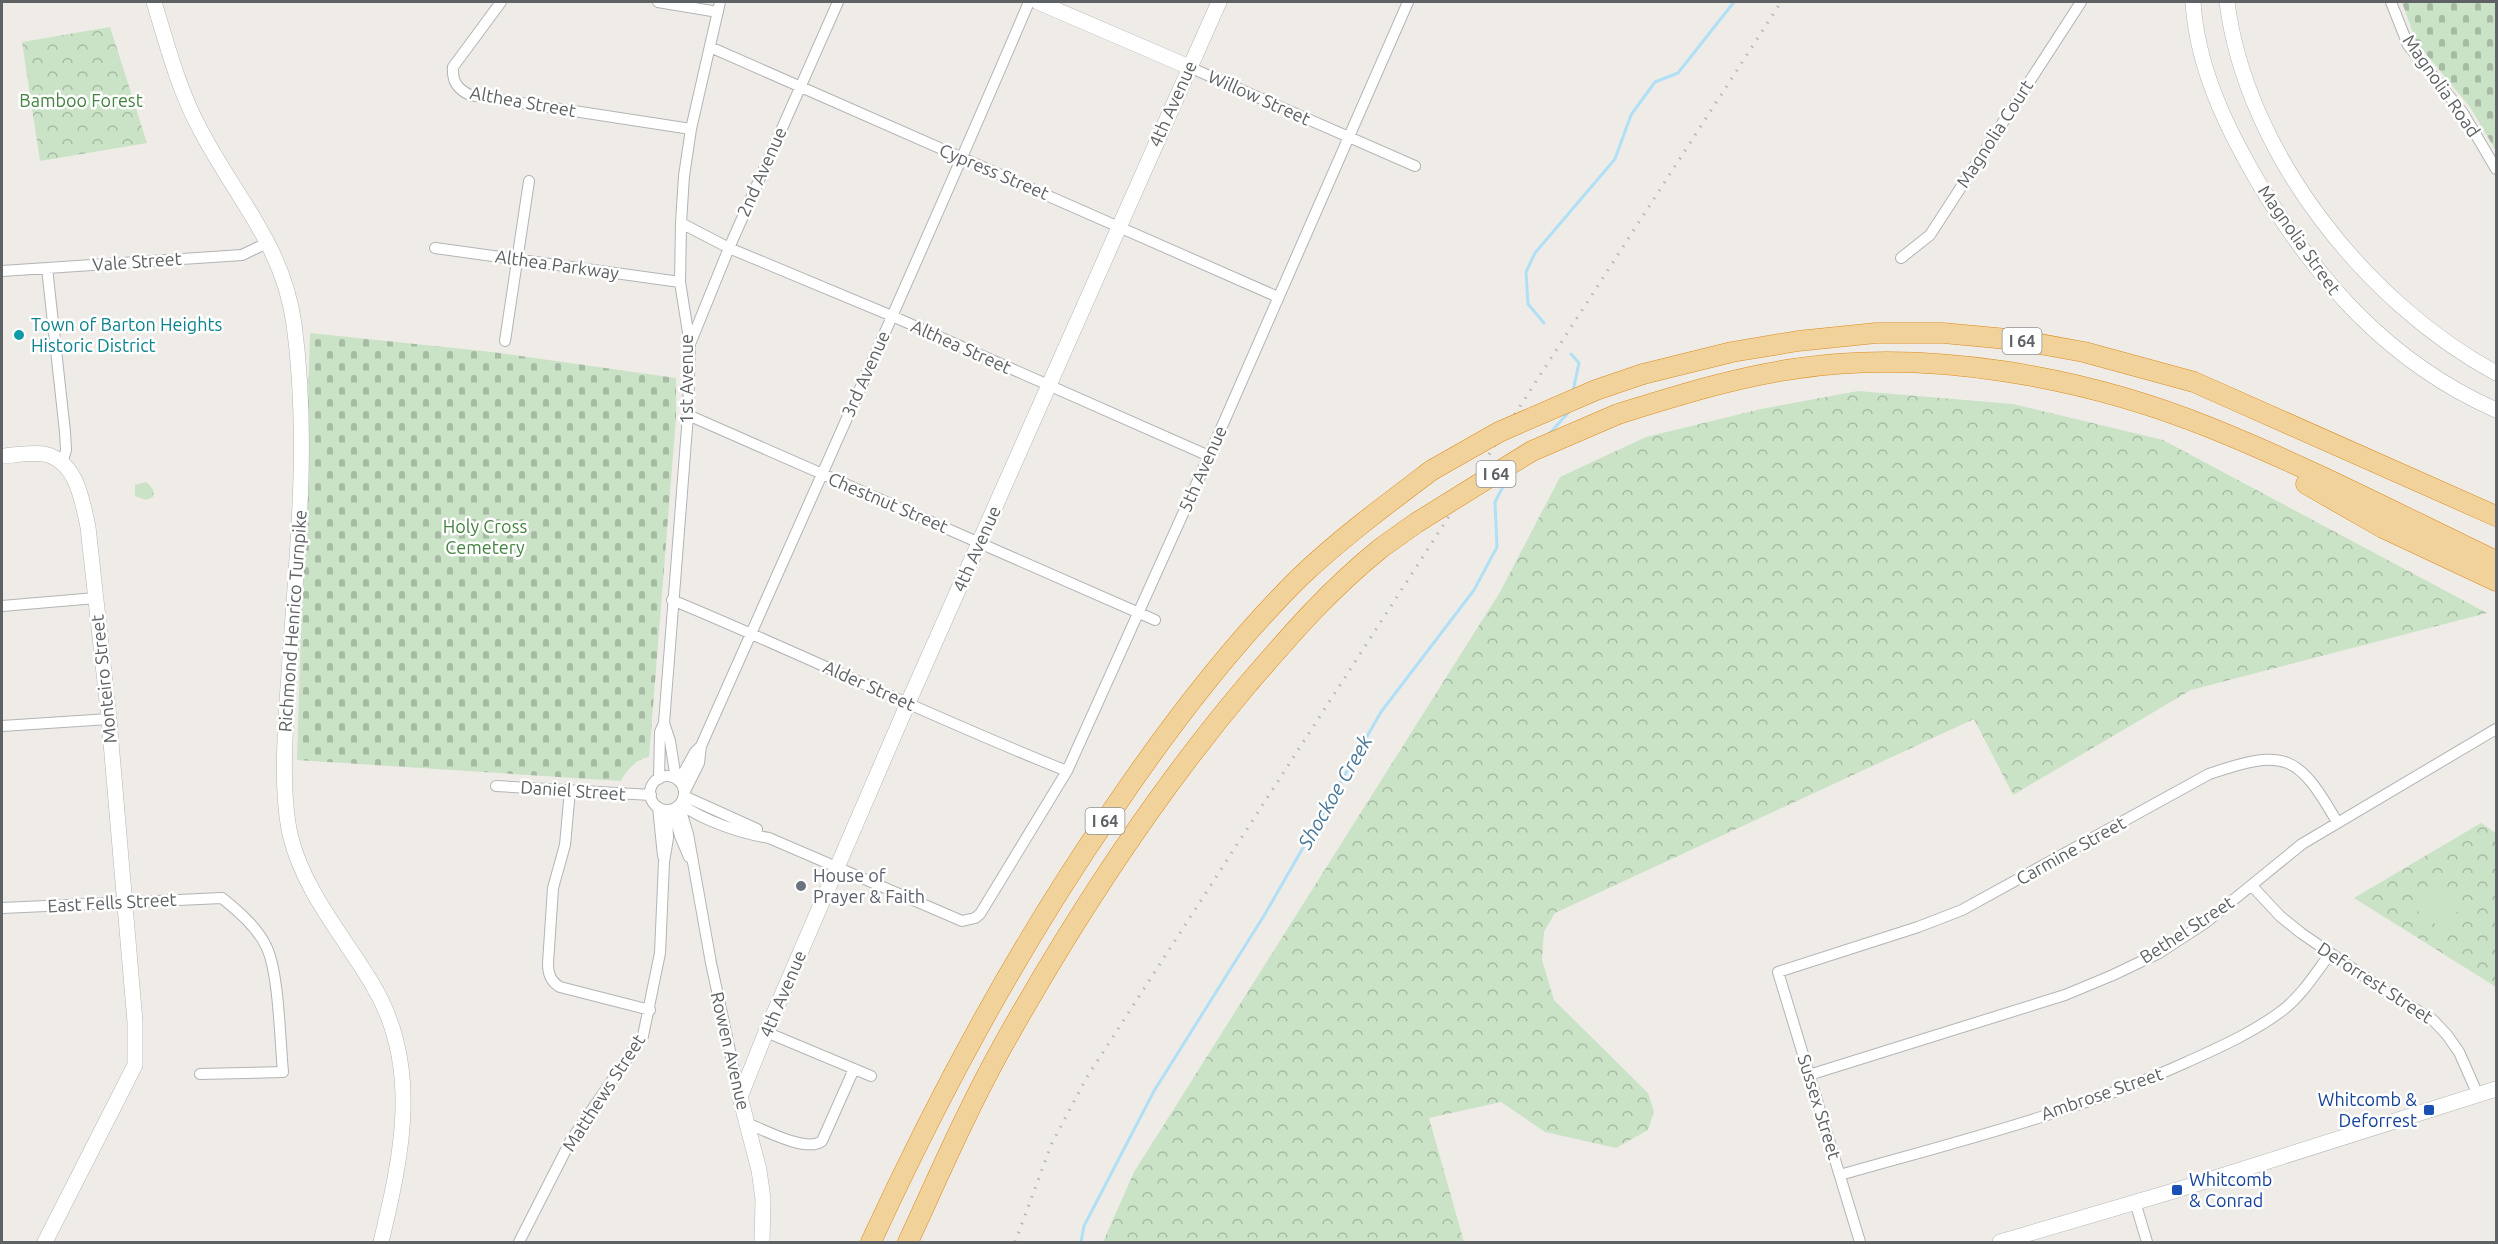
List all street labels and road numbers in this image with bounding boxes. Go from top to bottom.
street label: Magnolia Road [2399,31,2484,140]
street label: 4th Avenue [1144,57,1200,150]
street label: Willow Street [1205,66,1314,129]
street label: Magnolia Court [1952,76,2036,191]
street label: Althea Street [469,82,578,120]
street label: 2nd Avenue [732,124,790,219]
street label: Cypress Street [937,139,1052,203]
street label: Magnolia Street [2255,181,2345,298]
street label: Althea Parkway [494,245,621,283]
street label: Vale Street [92,248,182,274]
street label: Althea Street [908,315,1015,377]
street label: 3rd Avenue [837,327,893,420]
road number: I 64 [2002,328,2042,354]
street label: 1st Avenue [676,334,696,424]
street label: 5th Avenue [1174,422,1230,515]
road number: I 64 [1476,461,1516,487]
street label: Chestnut Street [825,468,951,536]
street label: 4th Avenue [948,502,1004,595]
street label: Richmond Henrico Turnpike [274,509,310,733]
street label: Monteiro Street [86,614,120,745]
street label: Alder Street [821,656,918,714]
street label: Daniel Street [520,776,626,804]
road number: I 64 [1086,808,1124,834]
street label: Carmine Street [2012,812,2129,888]
street label: East Fells Street [47,889,177,915]
street label: Bethel Street [2136,891,2237,967]
street label: Deforrest Street [2314,938,2437,1027]
street label: 4th Avenue [755,947,809,1040]
street label: Rowen Avenue [708,990,754,1112]
street label: Matthews Street [558,1030,648,1155]
street label: Sussex Street [1794,1052,1845,1162]
street label: Ambrose Street [2038,1063,2165,1123]

